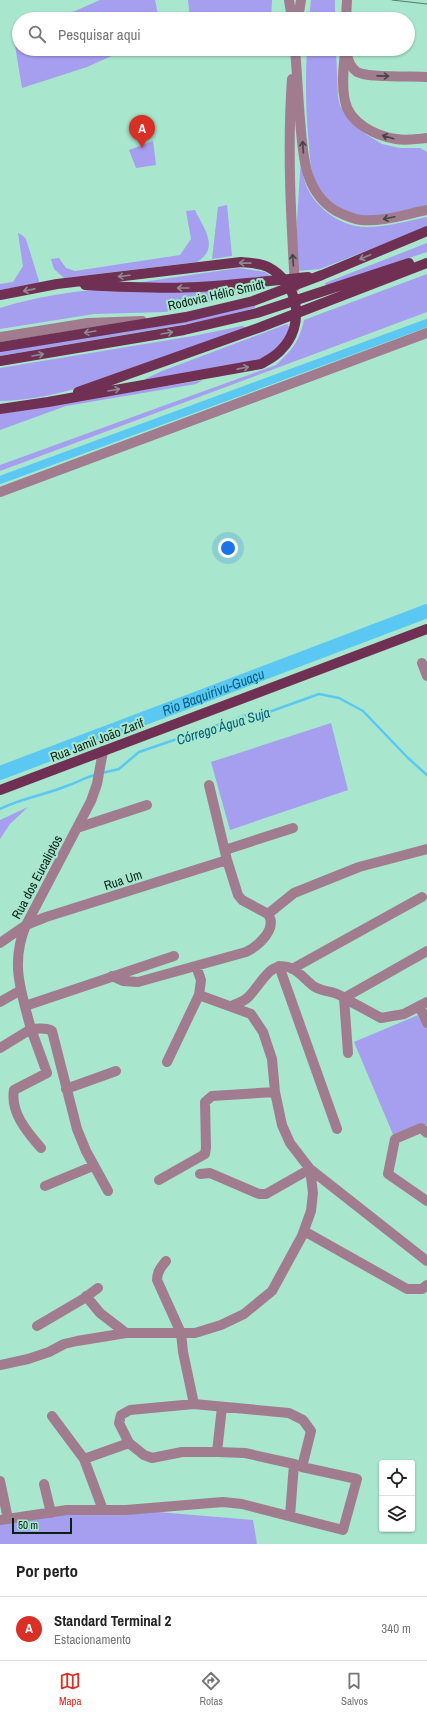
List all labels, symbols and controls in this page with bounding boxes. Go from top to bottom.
search box [12,12,415,56]
icon: search [26,23,48,45]
text: Pesquisar aqui [58,24,141,45]
one-way arrow [376,72,389,79]
pin: A [129,115,155,148]
one-way arrow [382,133,395,140]
one-way arrow [299,141,306,154]
one-way arrow [383,214,396,222]
one-way arrow [289,254,296,267]
one-way arrow [360,254,372,262]
one-way arrow [239,259,252,266]
one-way arrow [118,272,131,279]
street label: Rodovia Hélio Smidt [166,276,266,314]
one-way arrow [177,284,190,292]
one-way arrow [22,286,35,294]
one-way arrow [84,328,97,336]
one-way arrow [160,329,173,337]
one-way arrow [32,351,45,359]
one-way arrow [236,364,249,372]
one-way arrow [108,386,121,394]
your location [218,538,238,558]
water label: Rio Baquirivu-Guaçu [159,664,267,720]
water label: Córrego Água Suja [174,703,272,749]
street label: Rua Jamil João Zarif [48,714,146,766]
street label: Rua dos Eucaliptos [8,832,66,922]
street label: Rua Um [102,866,144,894]
map controls [379,1460,415,1532]
button: locate [379,1460,415,1496]
button: layers [379,1496,415,1532]
scale bar [12,1516,72,1535]
text: 50 m [18,1518,38,1532]
text: Por perto [16,1559,78,1582]
text: Standard Terminal 2 [54,1610,171,1631]
text: A [25,1620,33,1637]
text: 340 m [381,1620,411,1637]
text: Estacionamento [54,1631,131,1648]
tab: Mapa [59,1670,82,1708]
tab: Rotas [199,1670,223,1708]
tab: Salvos [341,1670,368,1708]

